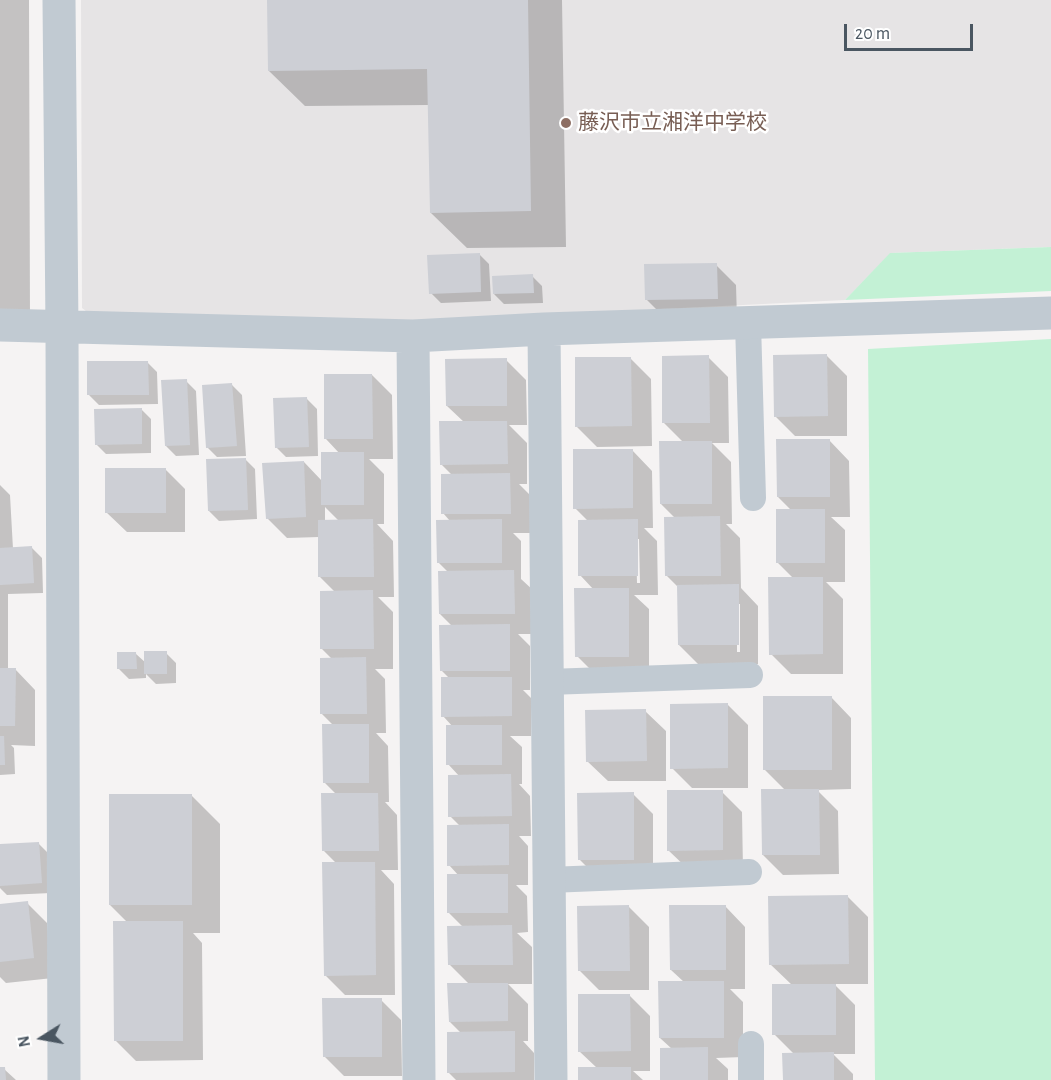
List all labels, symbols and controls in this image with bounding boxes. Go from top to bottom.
scale bar [847,12,976,50]
text: 20 m [855,25,890,43]
place label: 藤沢市立湘洋中学校 [578,110,767,136]
marker: 藤沢市立湘洋中学校 [559,116,573,130]
north arrow [12,1008,72,1068]
text: N [15,1034,33,1048]

